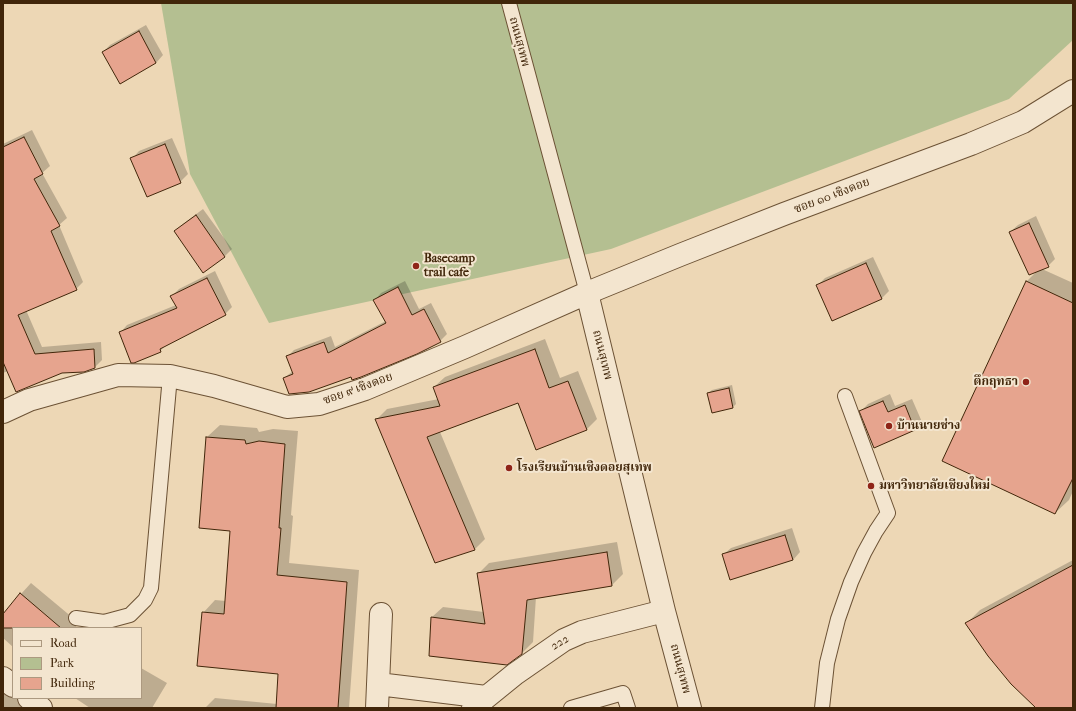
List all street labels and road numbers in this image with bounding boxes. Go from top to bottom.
street label: ถนนสุเทพ [505,15,533,69]
street label: ซอย ๑๐ เชิงดอย [792,175,872,217]
street label: ถนนสุเทพ [589,328,615,382]
street label: ซอย ๙ เชิงดอย [321,370,395,408]
street label: 222 [548,632,572,654]
street label: ถนนสุเทพ [666,642,694,696]

